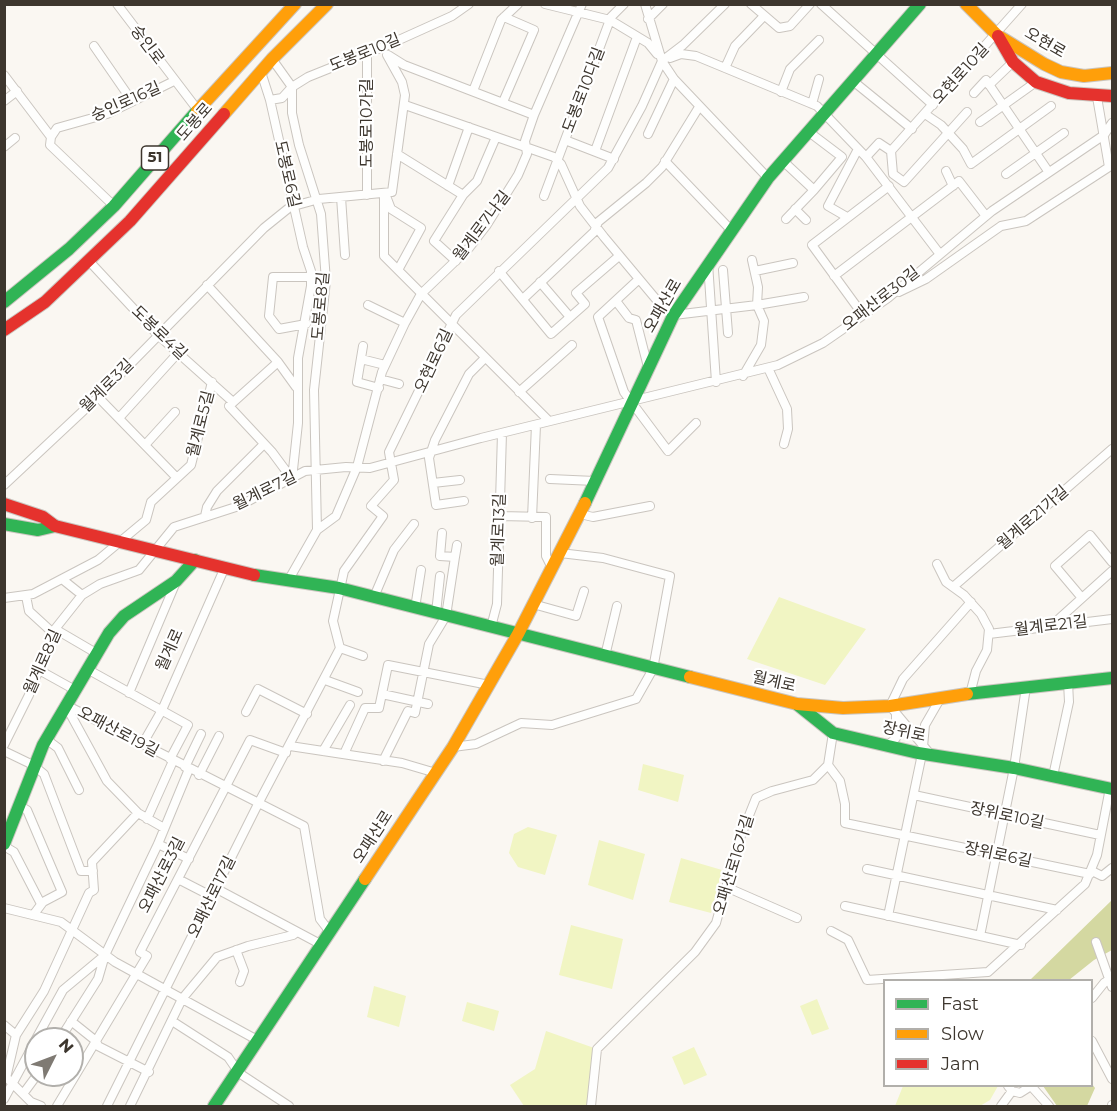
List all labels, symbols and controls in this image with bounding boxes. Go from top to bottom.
street label: 숭인로 [126,22,168,68]
street label: 오현로 [1021,24,1069,62]
street label: 도봉로10길 [327,30,403,76]
street label: 오현로10길 [929,40,993,108]
street label: 도봉로10다길 [559,45,609,135]
street label: 숭인로16길 [88,78,164,126]
street label: 도봉로10가길 [357,78,377,168]
street label: 도봉로 [173,99,217,145]
street label: 도봉로6길 [270,138,304,210]
road number: 51 [142,146,168,170]
street label: 월계로7나길 [449,187,515,265]
street label: 오패산로30길 [838,263,924,335]
street label: 도봉로8길 [308,271,334,341]
street label: 오패산로 [640,276,686,336]
street label: 도봉로4길 [127,302,191,364]
street label: 오현로6길 [411,326,457,396]
street label: 월계로3길 [76,355,138,417]
street label: 월계로5길 [183,389,219,459]
street label: 월계로7길 [230,467,300,515]
street label: 월계로21가길 [993,482,1073,554]
street label: 월계로13길 [488,493,510,567]
street label: 월계로21길 [1013,612,1089,640]
street label: 월계로 [152,626,188,674]
street label: 월계로8길 [20,627,66,697]
street label: 월계로 [750,668,798,696]
street label: 오패산로19길 [74,703,162,761]
street label: 장위로 [880,718,928,746]
street label: 장위로10길 [968,799,1046,833]
street label: 오패산로 [349,807,397,867]
street label: 오패산로16가길 [710,813,758,917]
street label: 오패산로3길 [135,834,189,916]
street label: 장위로6길 [962,838,1034,872]
street label: 오패산로17길 [184,853,240,941]
legend [883,979,1093,1087]
text: Fast [941,993,979,1015]
text: Slow [941,1023,984,1045]
north arrow [24,1027,84,1087]
text: N [55,1035,78,1057]
text: Jam [941,1053,980,1075]

